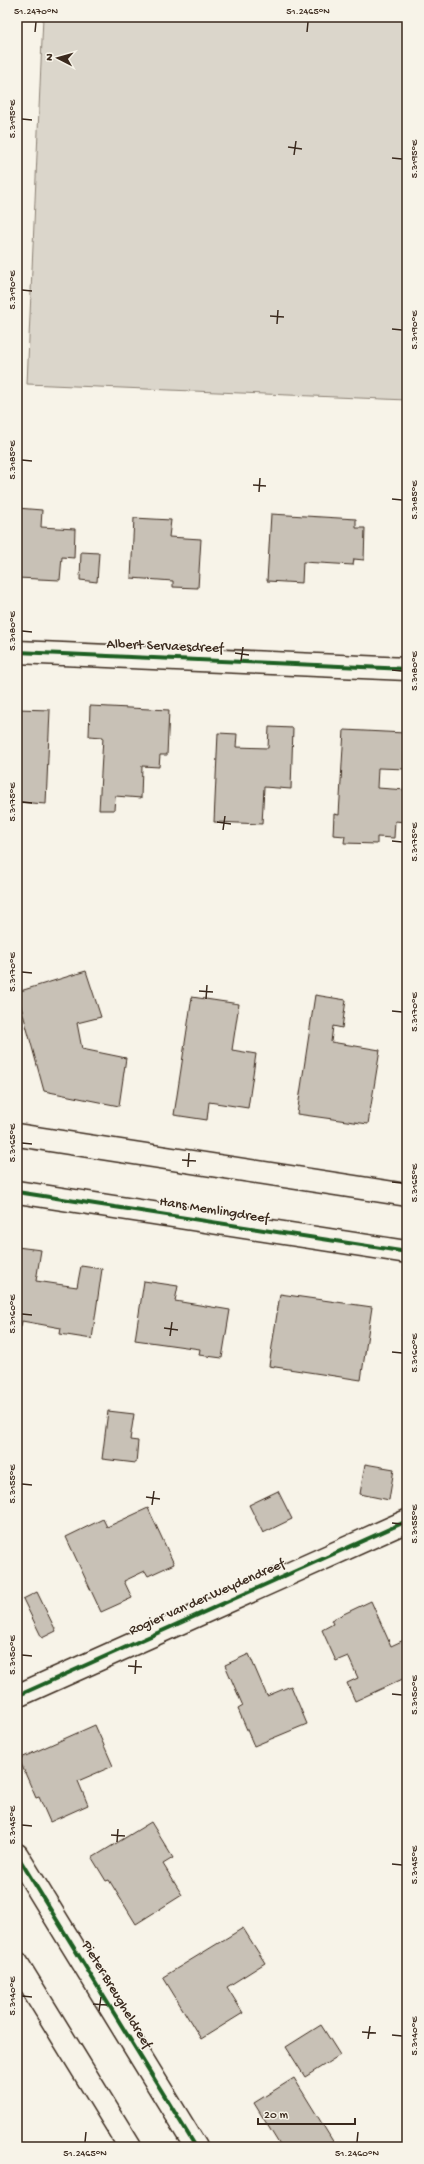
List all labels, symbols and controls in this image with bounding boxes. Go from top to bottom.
text: 51.2470°N [14,6,58,18]
text: 51.2465°N [286,6,330,18]
north arrow [38,38,78,78]
text: N [44,53,56,61]
text: 5.3195°E [7,99,19,138]
text: 5.3195°E [409,139,421,178]
text: 5.3190°E [7,270,19,310]
text: 5.3190°E [409,310,421,350]
text: 5.3185°E [7,440,19,480]
text: 5.3185°E [409,480,421,520]
text: 5.3180°E [7,610,19,651]
street label: Albert Servaesdreef [106,636,225,658]
text: 5.3180°E [409,650,421,691]
text: 5.3175°E [7,782,19,821]
text: 5.3175°E [409,822,421,861]
text: 5.3170°E [7,952,19,992]
text: 5.3170°E [409,992,421,1032]
text: 5.3165°E [7,1123,19,1162]
text: 5.3165°E [409,1163,421,1202]
street label: Hans Memlingdreef [158,1194,272,1228]
text: 5.3160°E [7,1294,19,1334]
text: 5.3160°E [409,1333,421,1373]
text: 5.3155°E [7,1464,19,1503]
text: 5.3155°E [409,1504,421,1543]
street label: Rogier van der Weydendreef [126,1555,289,1640]
text: 5.3150°E [7,1635,19,1675]
text: 5.3150°E [409,1675,421,1715]
text: 5.3145°E [7,1805,19,1844]
text: 5.3145°E [409,1845,421,1884]
street label: Pieter Breugheldreef [77,1937,156,2053]
text: 5.3140°E [7,1976,19,2015]
text: 5.3140°E [409,2016,421,2055]
scale bar [258,2100,355,2126]
text: 20 m [264,2109,289,2123]
text: 51.2465°N [63,2148,107,2160]
text: 51.2460°N [335,2148,379,2160]

